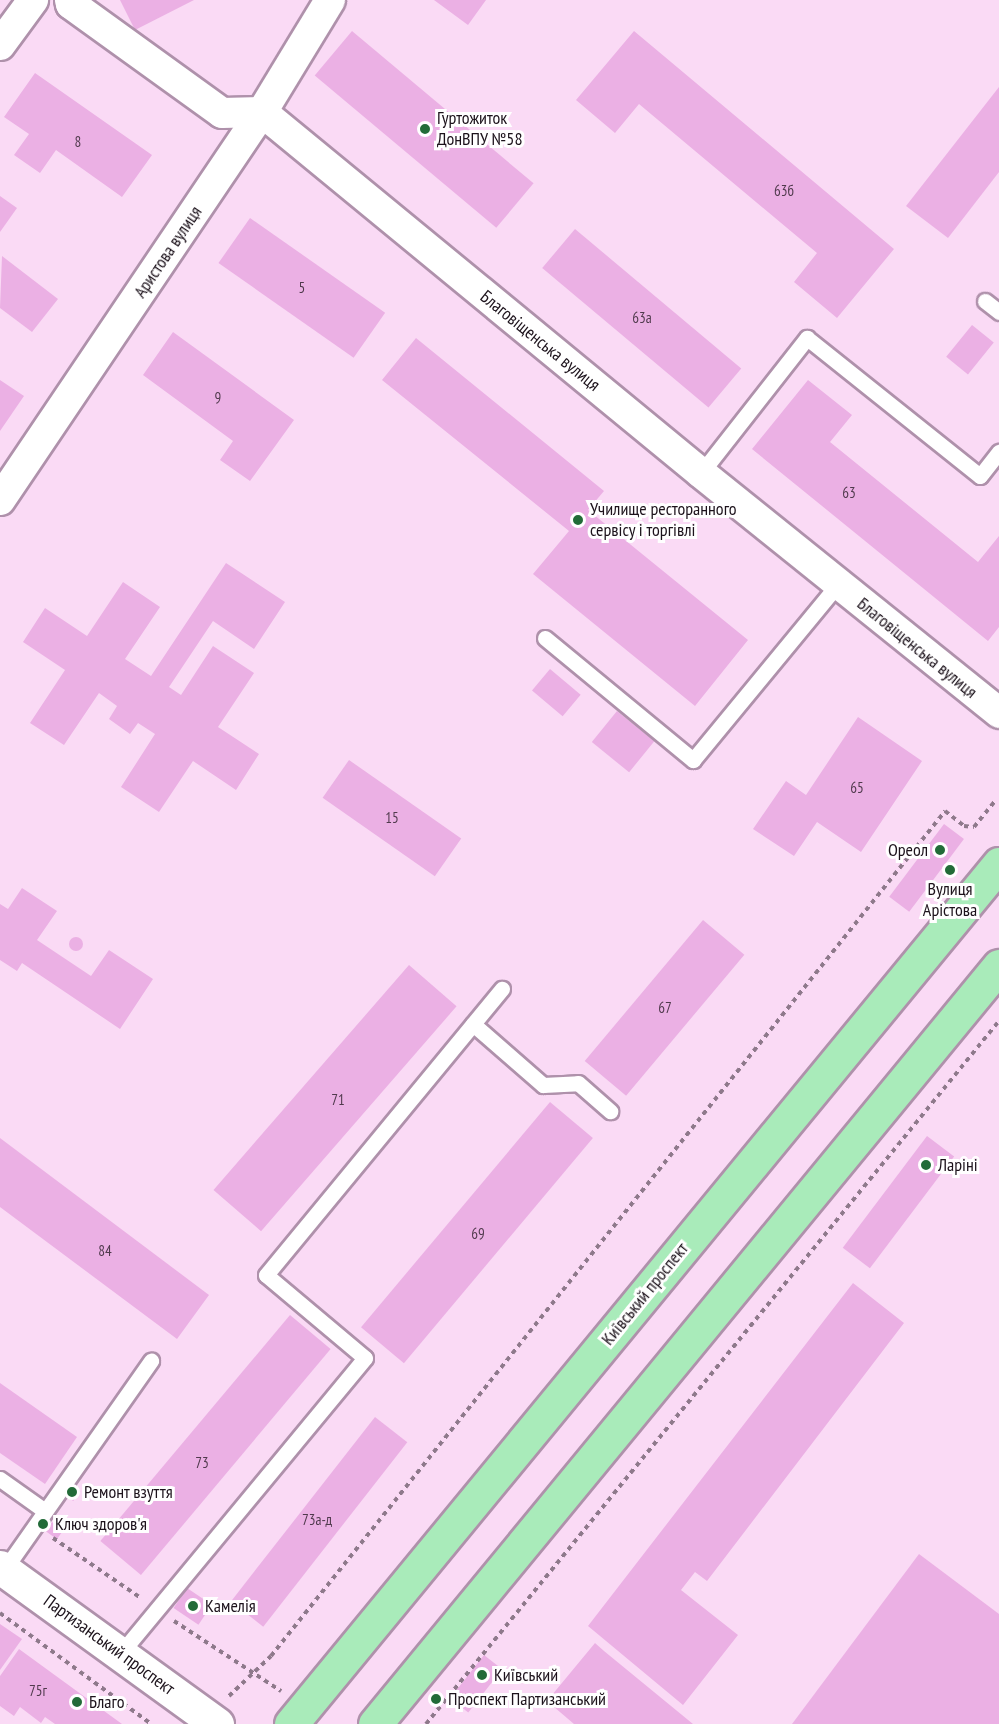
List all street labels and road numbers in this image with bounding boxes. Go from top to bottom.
street label: Аристова вулиця [129,202,207,302]
street label: Благовіщенська вулиця [476,286,604,396]
street label: Благовіщенська вулиця [853,593,981,703]
street label: Київський проспект [597,1238,693,1350]
street label: Партизанський проспект [39,1590,179,1700]

